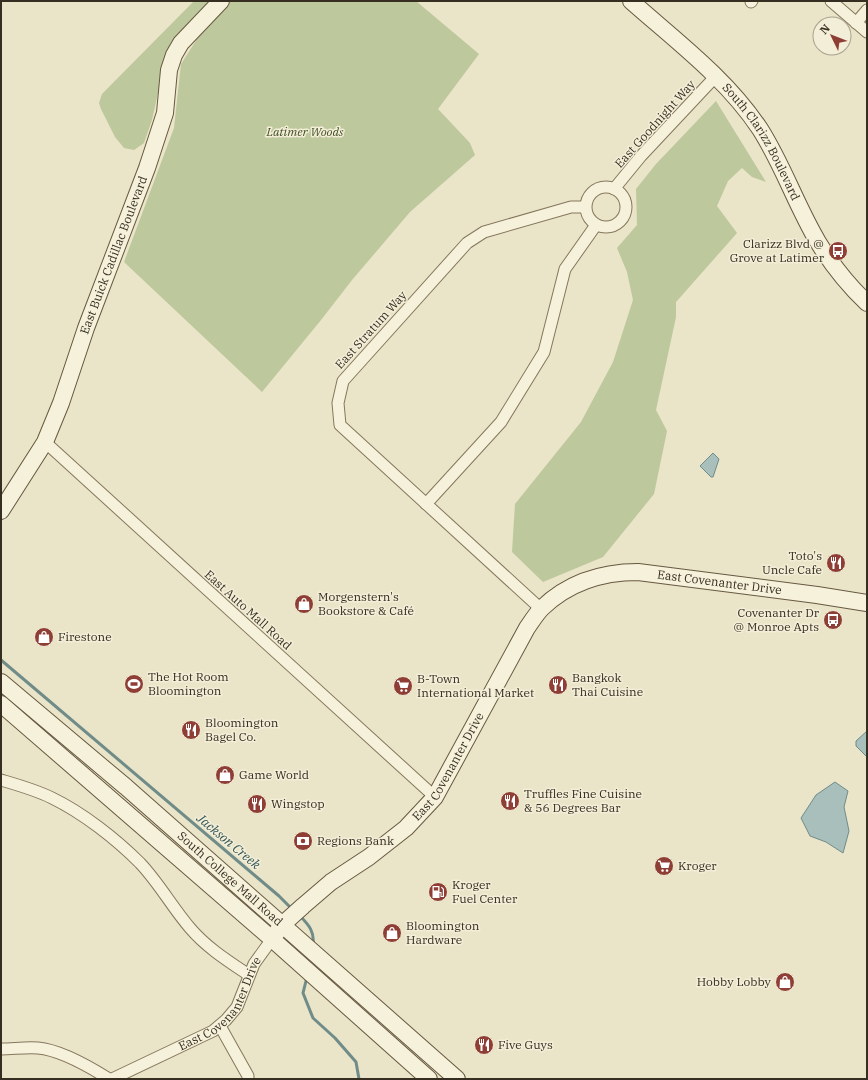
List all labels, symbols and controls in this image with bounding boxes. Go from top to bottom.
north arrow [812,16,852,56]
text: N [817,21,833,37]
street label: East Goodnight Way [611,76,698,171]
street label: South Clarizz Boulevard [720,80,803,203]
park label: Latimer Woods [265,124,344,139]
street label: East Buick Cadillac Boulevard [76,174,150,336]
place label: Clarizz Blvd @ Grove at Latimer [730,236,825,265]
bus stop icon: Clarizz Blvd @ Grove at Latimer [827,240,849,262]
street label: East Stratum Way [332,287,410,372]
place label: Toto's Uncle Cafe [762,548,822,577]
restaurant icon: Toto's Uncle Cafe [825,552,847,574]
street label: East Auto Mall Road [202,567,295,653]
street label: East Covenanter Drive [656,567,783,597]
place label: Morgenstern's Bookstore & Café [318,589,414,618]
shop icon: Morgenstern's Bookstore & Café [293,593,315,615]
place label: Covenanter Dr @ Monroe Apts [733,605,820,634]
bus stop icon: Covenanter Dr @ Monroe Apts [822,609,844,631]
shop icon: Firestone [33,626,55,648]
place label: Firestone [58,629,112,644]
place label: The Hot Room Bloomington [148,669,229,698]
place label: Bangkok Thai Cuisine [572,670,643,699]
place label: B-Town International Market [417,671,534,700]
sports icon: The Hot Room Bloomington [123,673,145,695]
restaurant icon: Bangkok Thai Cuisine [547,674,569,696]
supermarket icon: B-Town International Market [392,675,414,697]
street label: East Covenanter Drive [409,710,487,824]
place label: Bloomington Bagel Co. [205,715,279,744]
restaurant icon: Bloomington Bagel Co. [180,719,202,741]
shop icon: Game World [214,764,236,786]
place label: Game World [239,767,309,782]
place label: Truffles Fine Cuisine & 56 Degrees Bar [524,786,642,815]
restaurant icon: Truffles Fine Cuisine & 56 Degrees Bar [499,790,521,812]
restaurant icon: Wingstop [246,793,268,815]
place label: Wingstop [271,796,325,811]
water label: Jackson Creek [192,809,264,873]
street label: South College Mall Road [175,828,286,929]
bank icon: Regions Bank [292,830,314,852]
place label: Regions Bank [317,833,394,848]
supermarket icon: Kroger [653,855,675,877]
place label: Kroger [678,858,717,873]
place label: Kroger Fuel Center [452,877,518,906]
fuel station icon: Kroger Fuel Center [427,881,449,903]
place label: Bloomington Hardware [406,918,480,947]
shop icon: Bloomington Hardware [381,922,403,944]
street label: East Covenanter Drive [176,953,264,1053]
shop icon: Hobby Lobby [774,971,796,993]
place label: Hobby Lobby [697,974,772,989]
restaurant icon: Five Guys [473,1034,495,1056]
place label: Five Guys [498,1037,553,1052]

